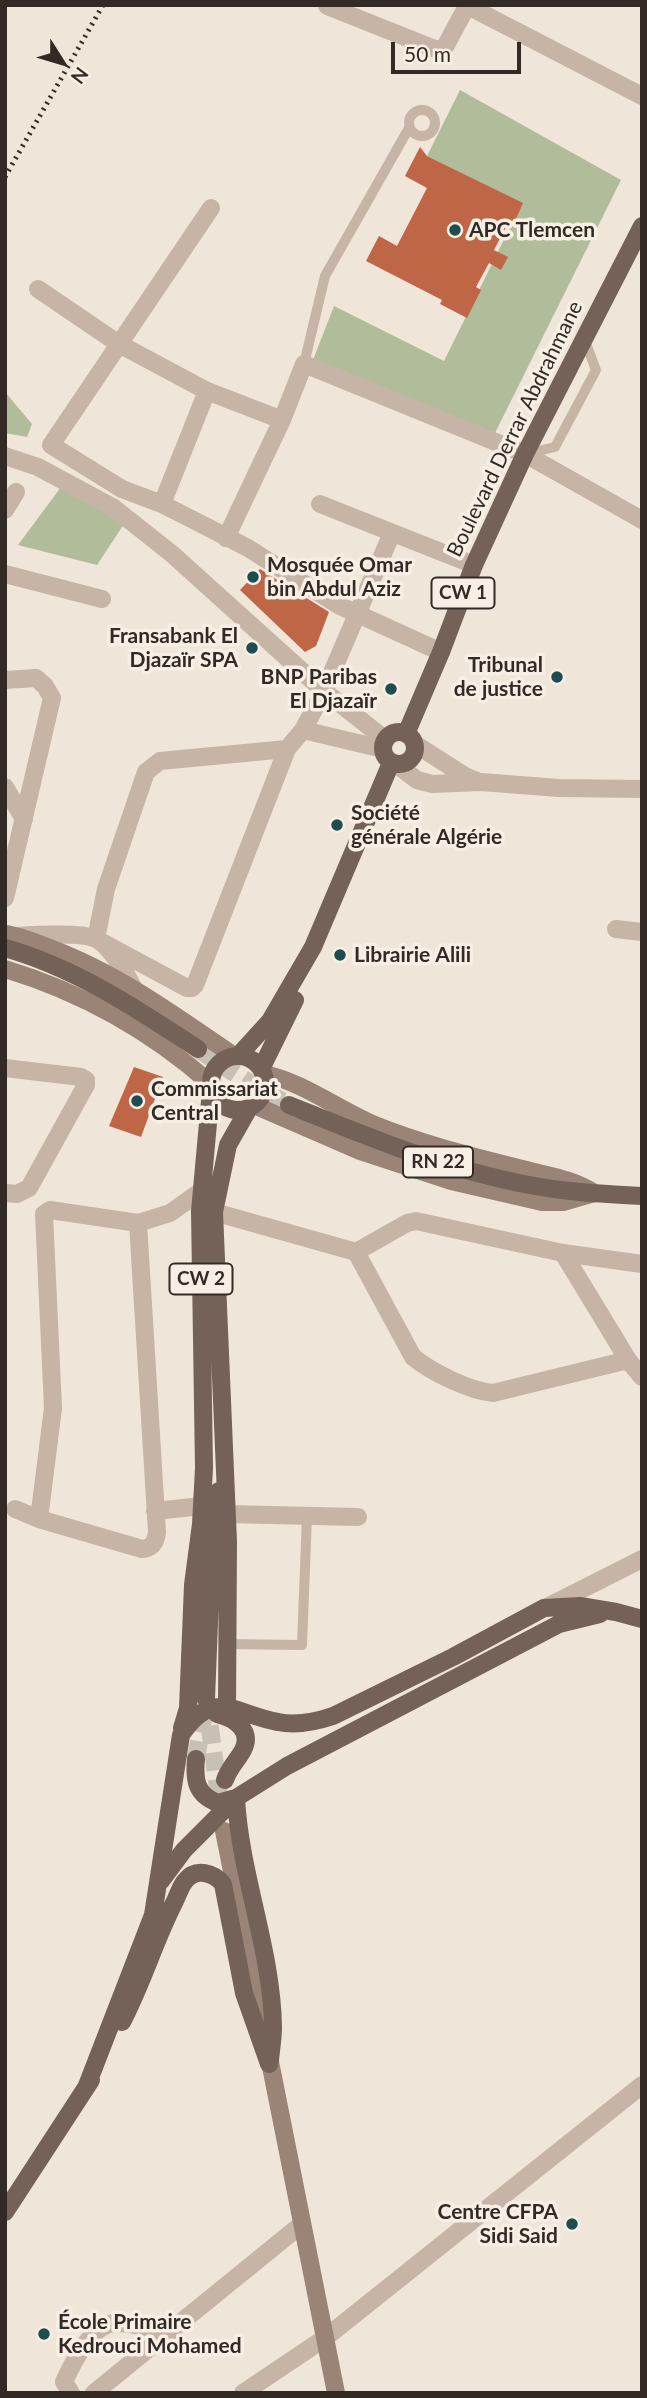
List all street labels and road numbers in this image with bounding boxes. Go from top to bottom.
street label: Boulevard Derrar Abdrahmane [442,297,588,561]
road number: CW 1 [432,578,494,608]
road number: RN 22 [403,1146,473,1178]
road number: CW 2 [170,1264,232,1294]

